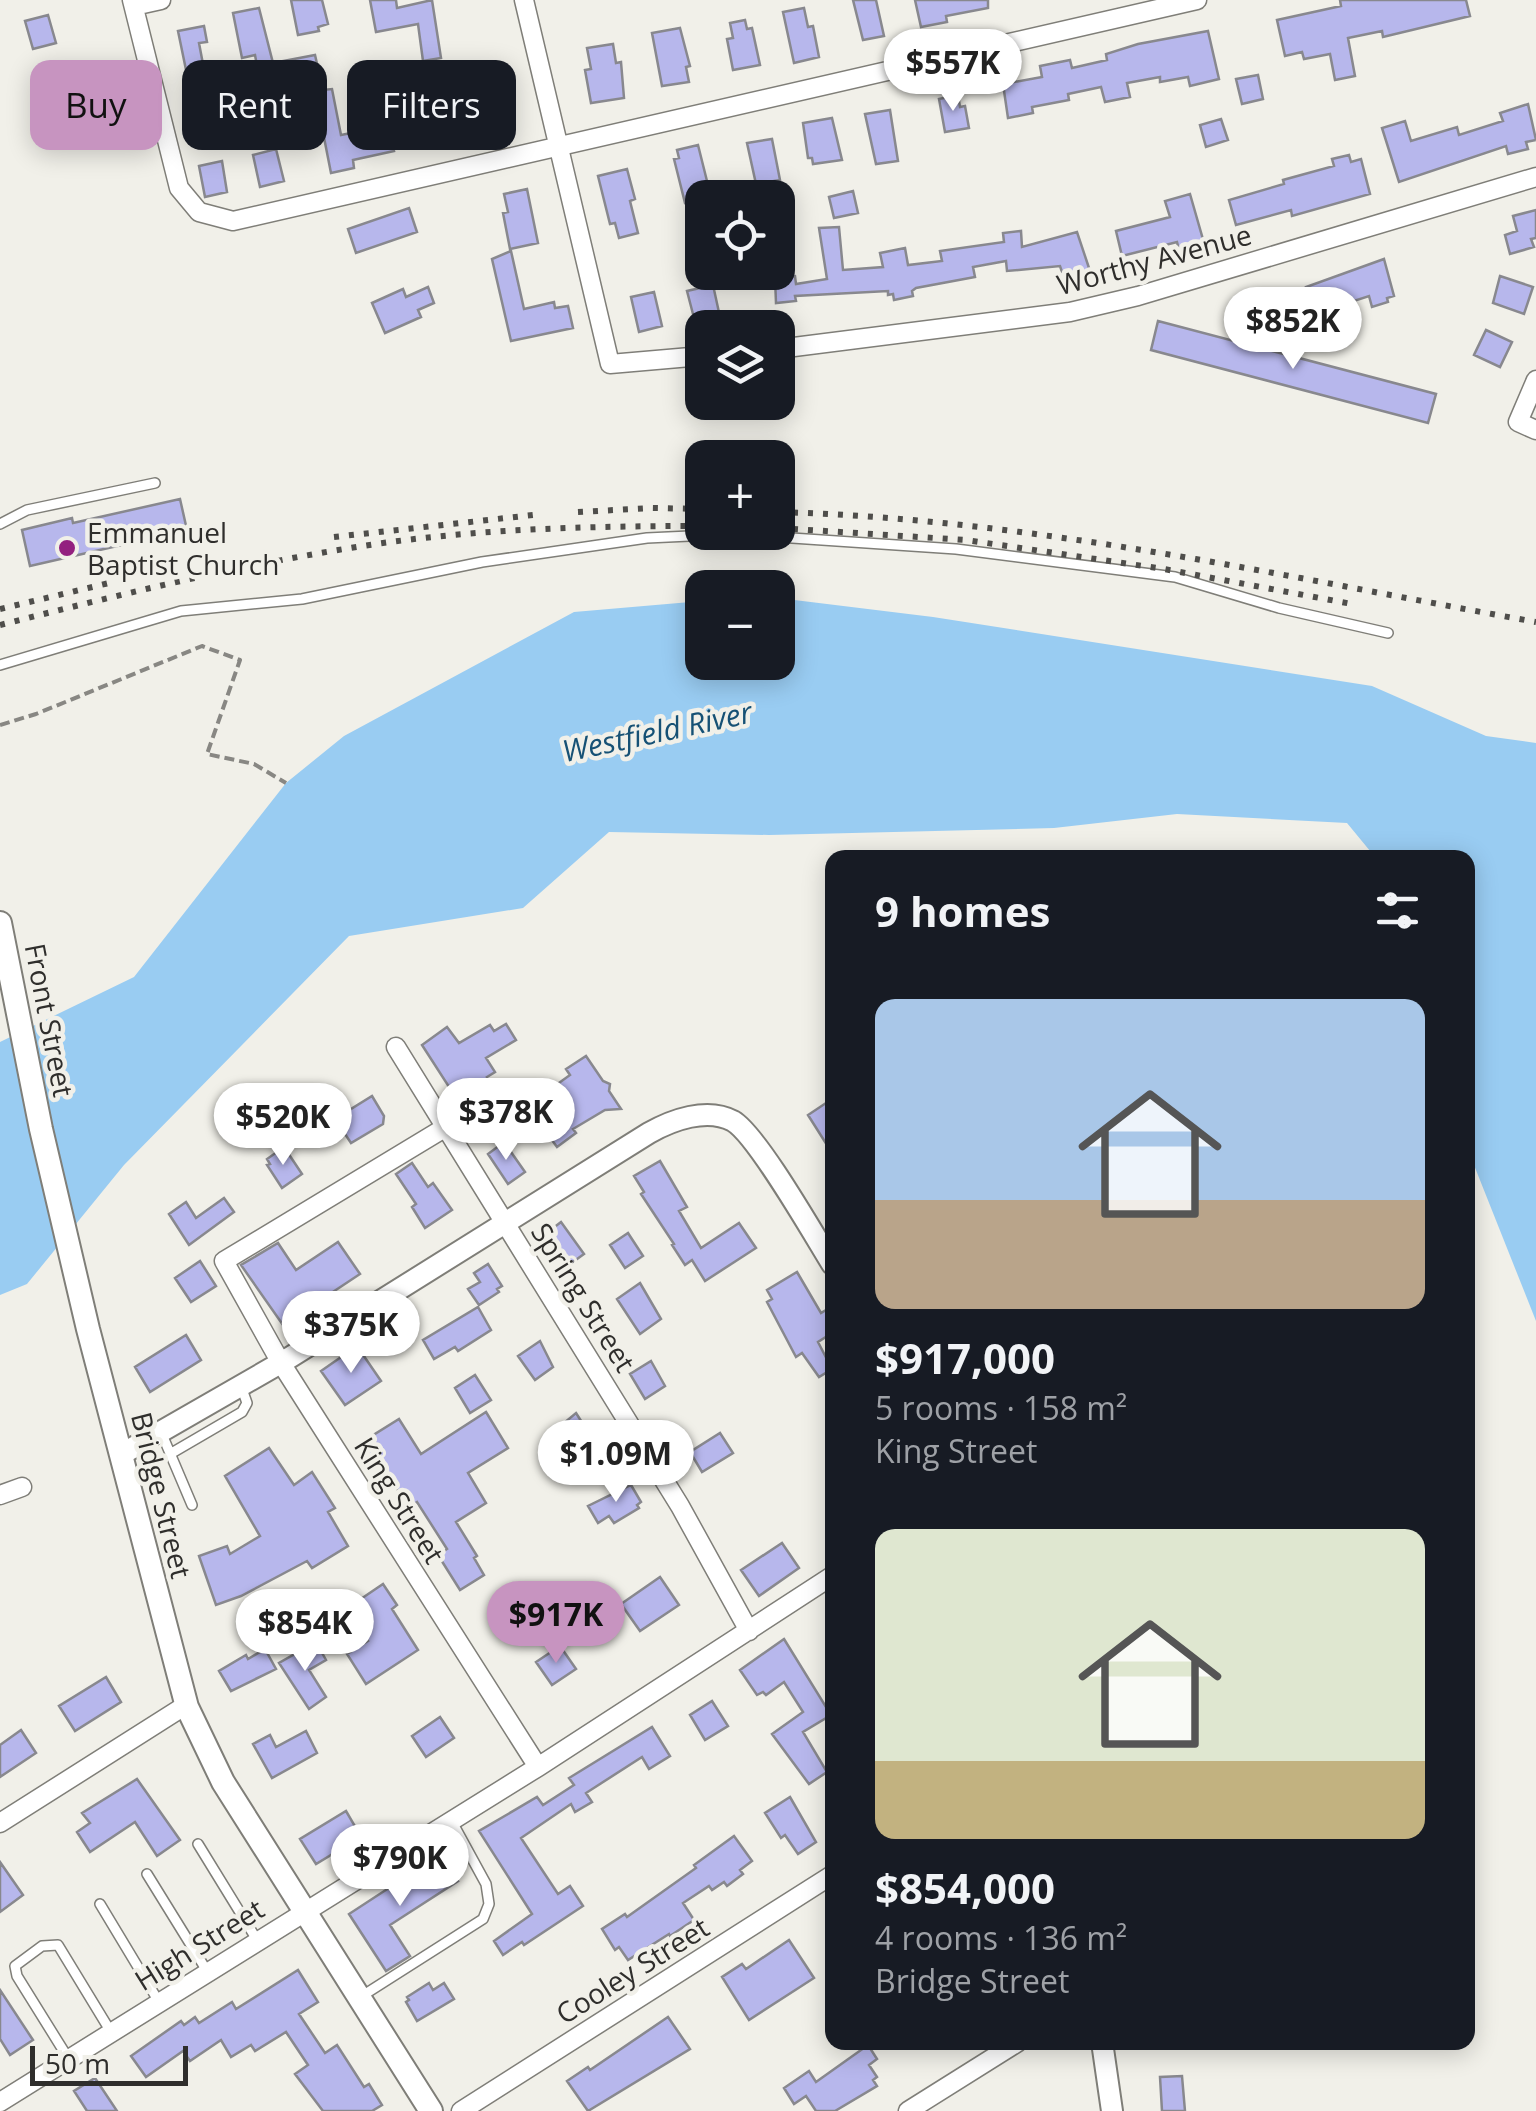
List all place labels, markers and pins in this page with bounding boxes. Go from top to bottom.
pin: $557K [883,29,1023,114]
pin: $852K [1223,287,1363,372]
place label: Emmanuel Baptist Church [87,513,279,583]
marker: Emmanuel Baptist Church [56,537,78,559]
pin: $378K [436,1078,576,1163]
pin: $520K [213,1083,353,1168]
pin: $375K [281,1291,421,1376]
pin: $1.09M [535,1420,697,1505]
pin: $917K [486,1581,626,1666]
pin: $854K [235,1589,375,1674]
pin: $790K [330,1824,470,1909]

